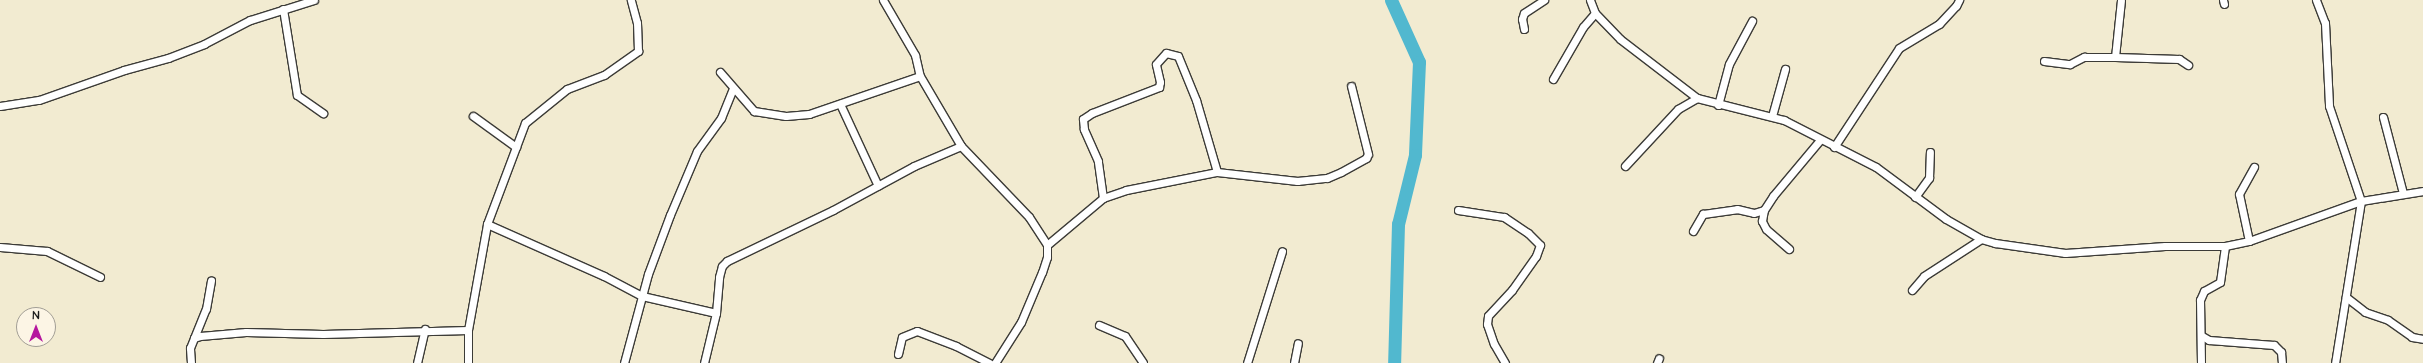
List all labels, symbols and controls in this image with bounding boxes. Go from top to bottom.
north arrow [16,307,56,347]
text: N [33,308,39,323]

